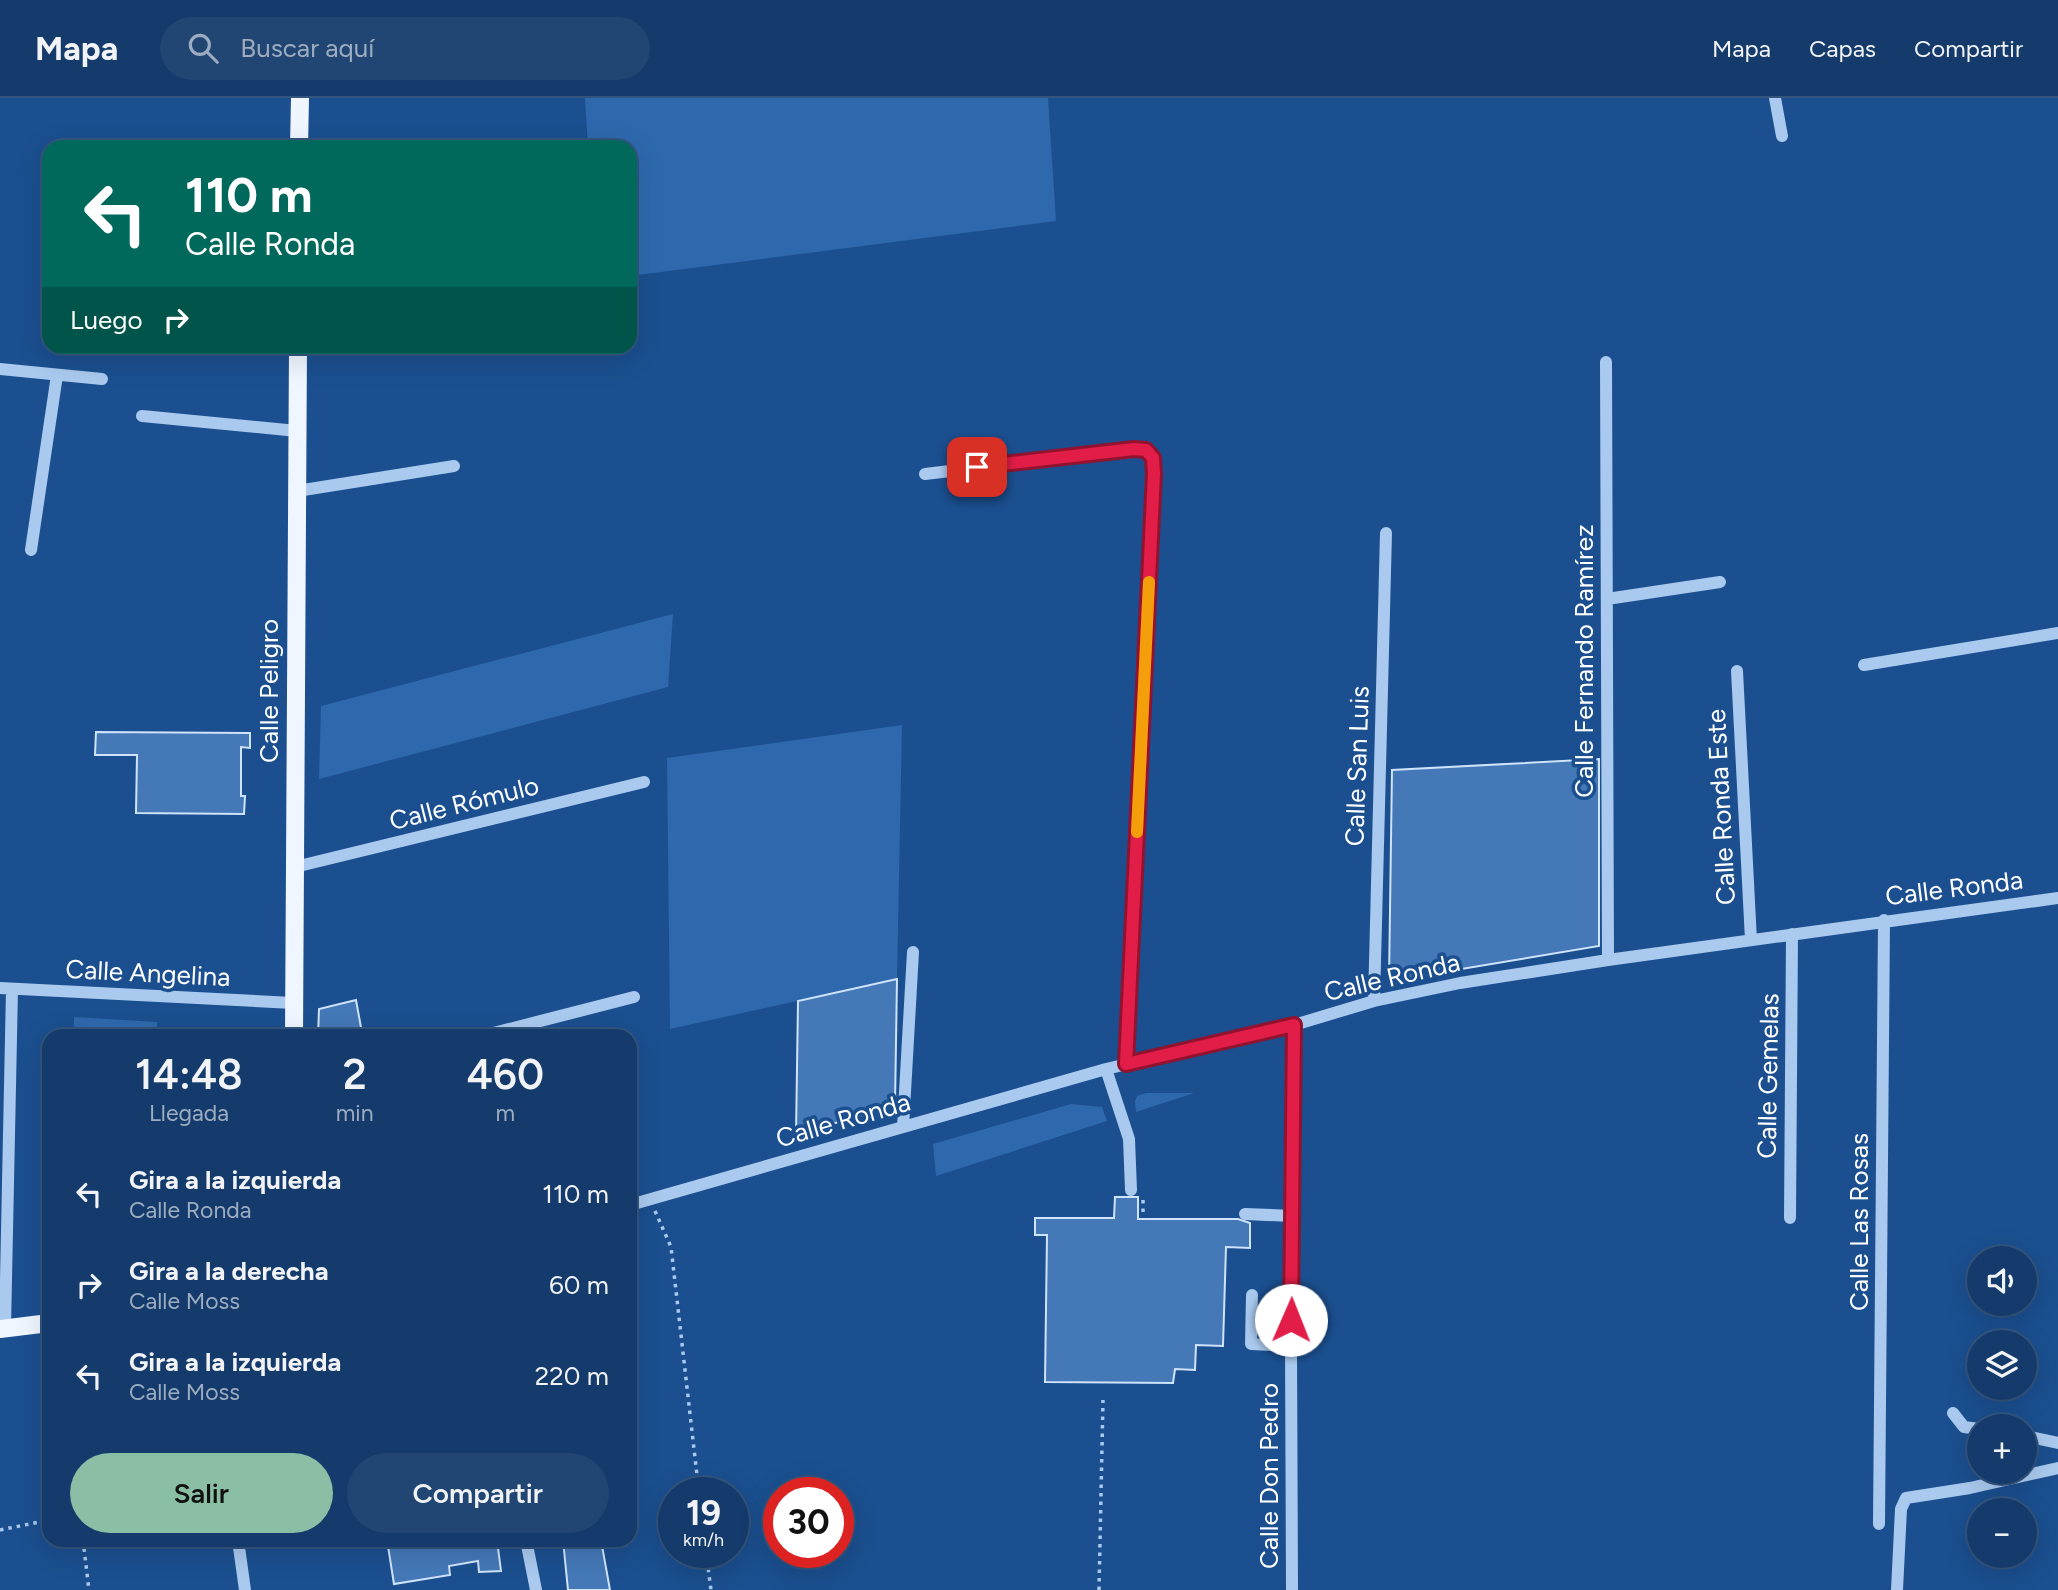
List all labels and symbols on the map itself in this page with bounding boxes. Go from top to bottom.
pin [947,437,1007,497]
street label: Calle Fernando Ramírez [1568,524,1600,798]
street label: Calle Peligro [253,619,285,763]
street label: Calle San Luis [1338,685,1376,847]
street label: Calle Ronda Este [1700,708,1742,906]
street label: Calle Rómulo [386,769,542,837]
street label: Calle Ronda [1883,864,2025,912]
street label: Calle Ronda [1321,946,1463,1008]
street label: Calle Angelina [65,953,231,993]
street label: Calle Gemelas [1751,993,1785,1159]
street label: Calle Ronda [772,1086,914,1154]
street label: Calle Las Rosas [1843,1133,1875,1311]
position arrow [1254,1283,1328,1357]
street label: Calle Don Pedro [1253,1383,1285,1569]
speed limit sign: 30 [763,1477,854,1568]

